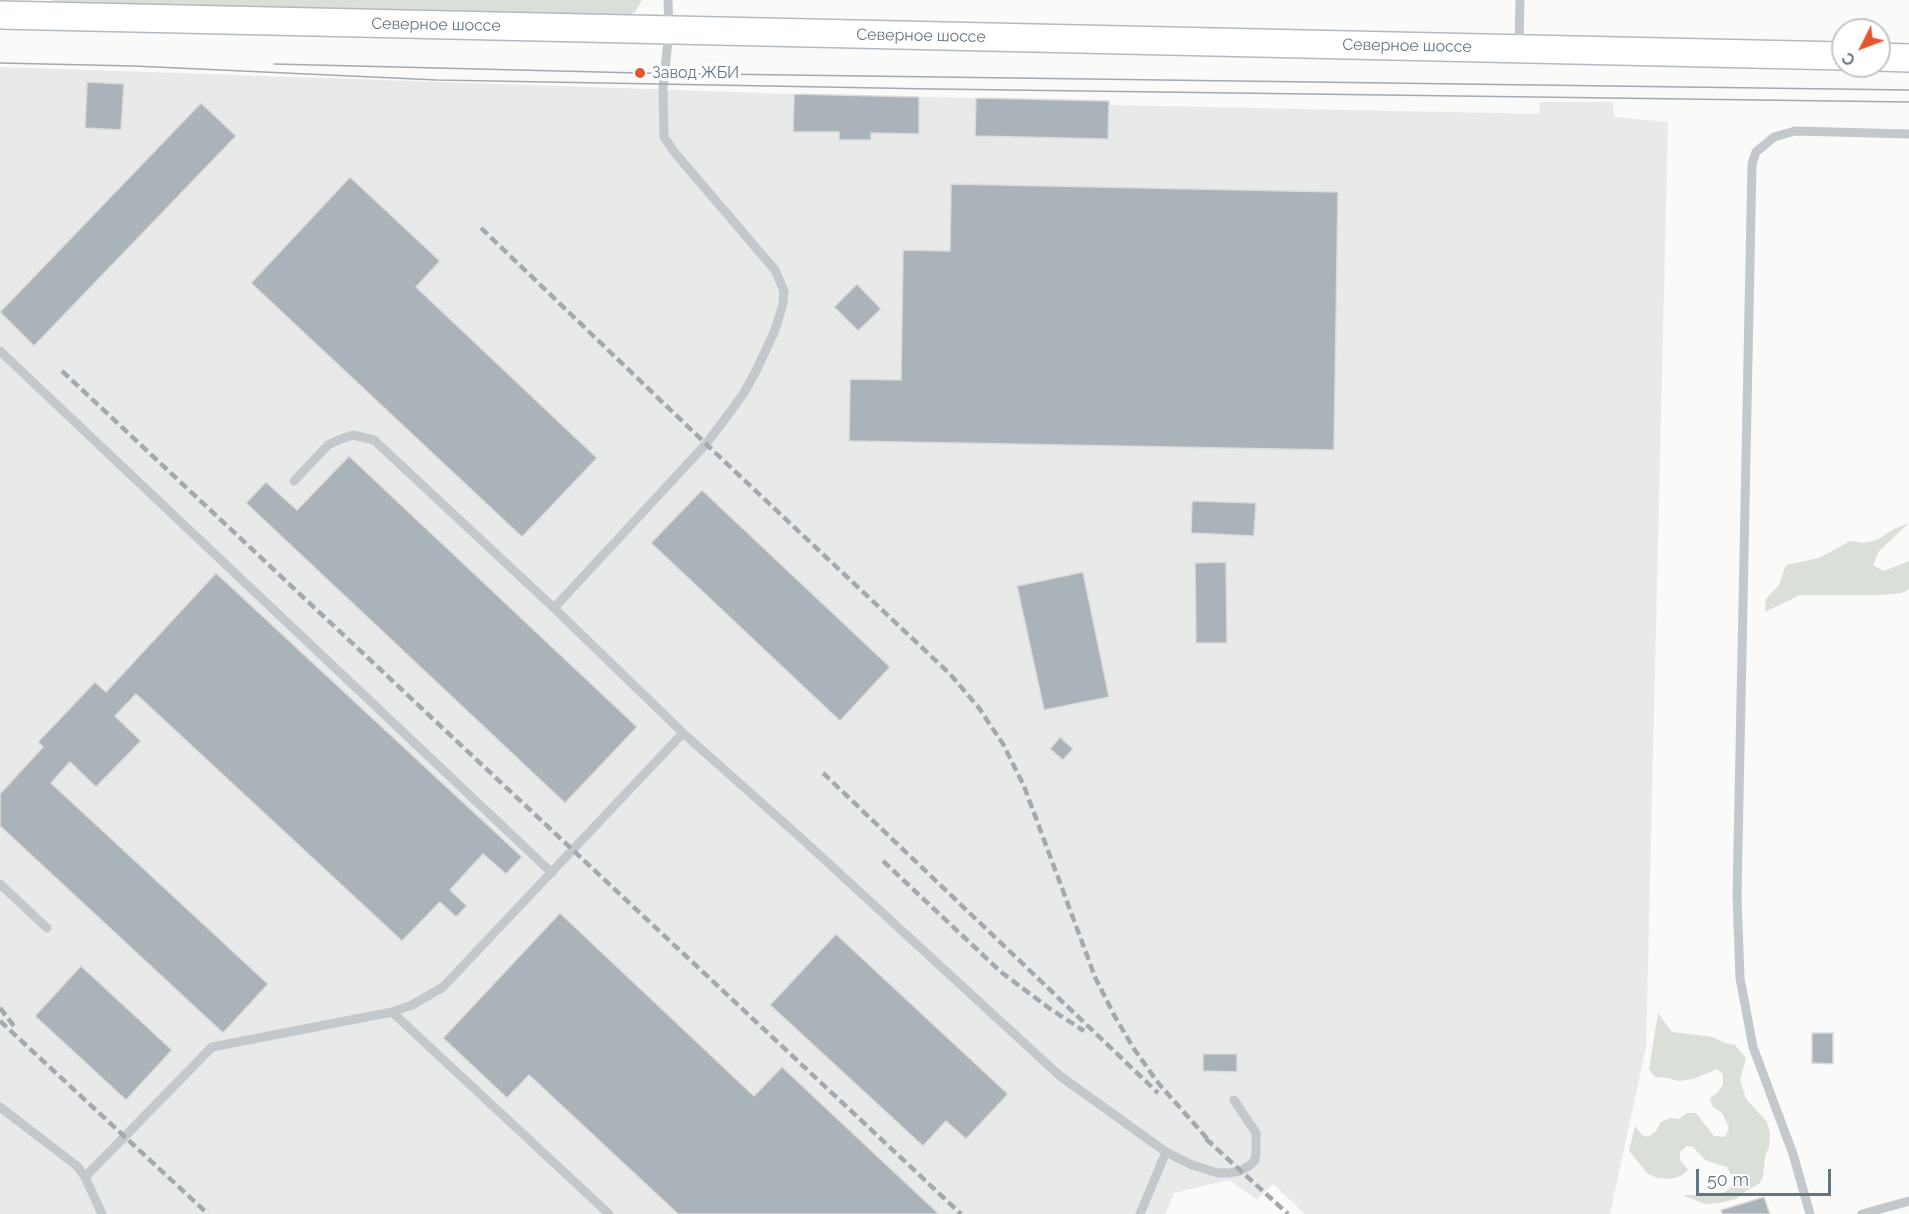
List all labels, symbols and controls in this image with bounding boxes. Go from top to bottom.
street label: Северное шоссе [371,14,501,36]
north arrow [1831,18,1891,78]
street label: Северное шоссе [856,25,986,47]
street label: Северное шоссе [1342,35,1472,57]
text: С [1838,49,1859,69]
place label: Завод ЖБИ [652,63,739,83]
marker: Завод ЖБИ [633,66,647,80]
scale bar [1699,1157,1834,1195]
text: 50 m [1707,1169,1749,1190]

